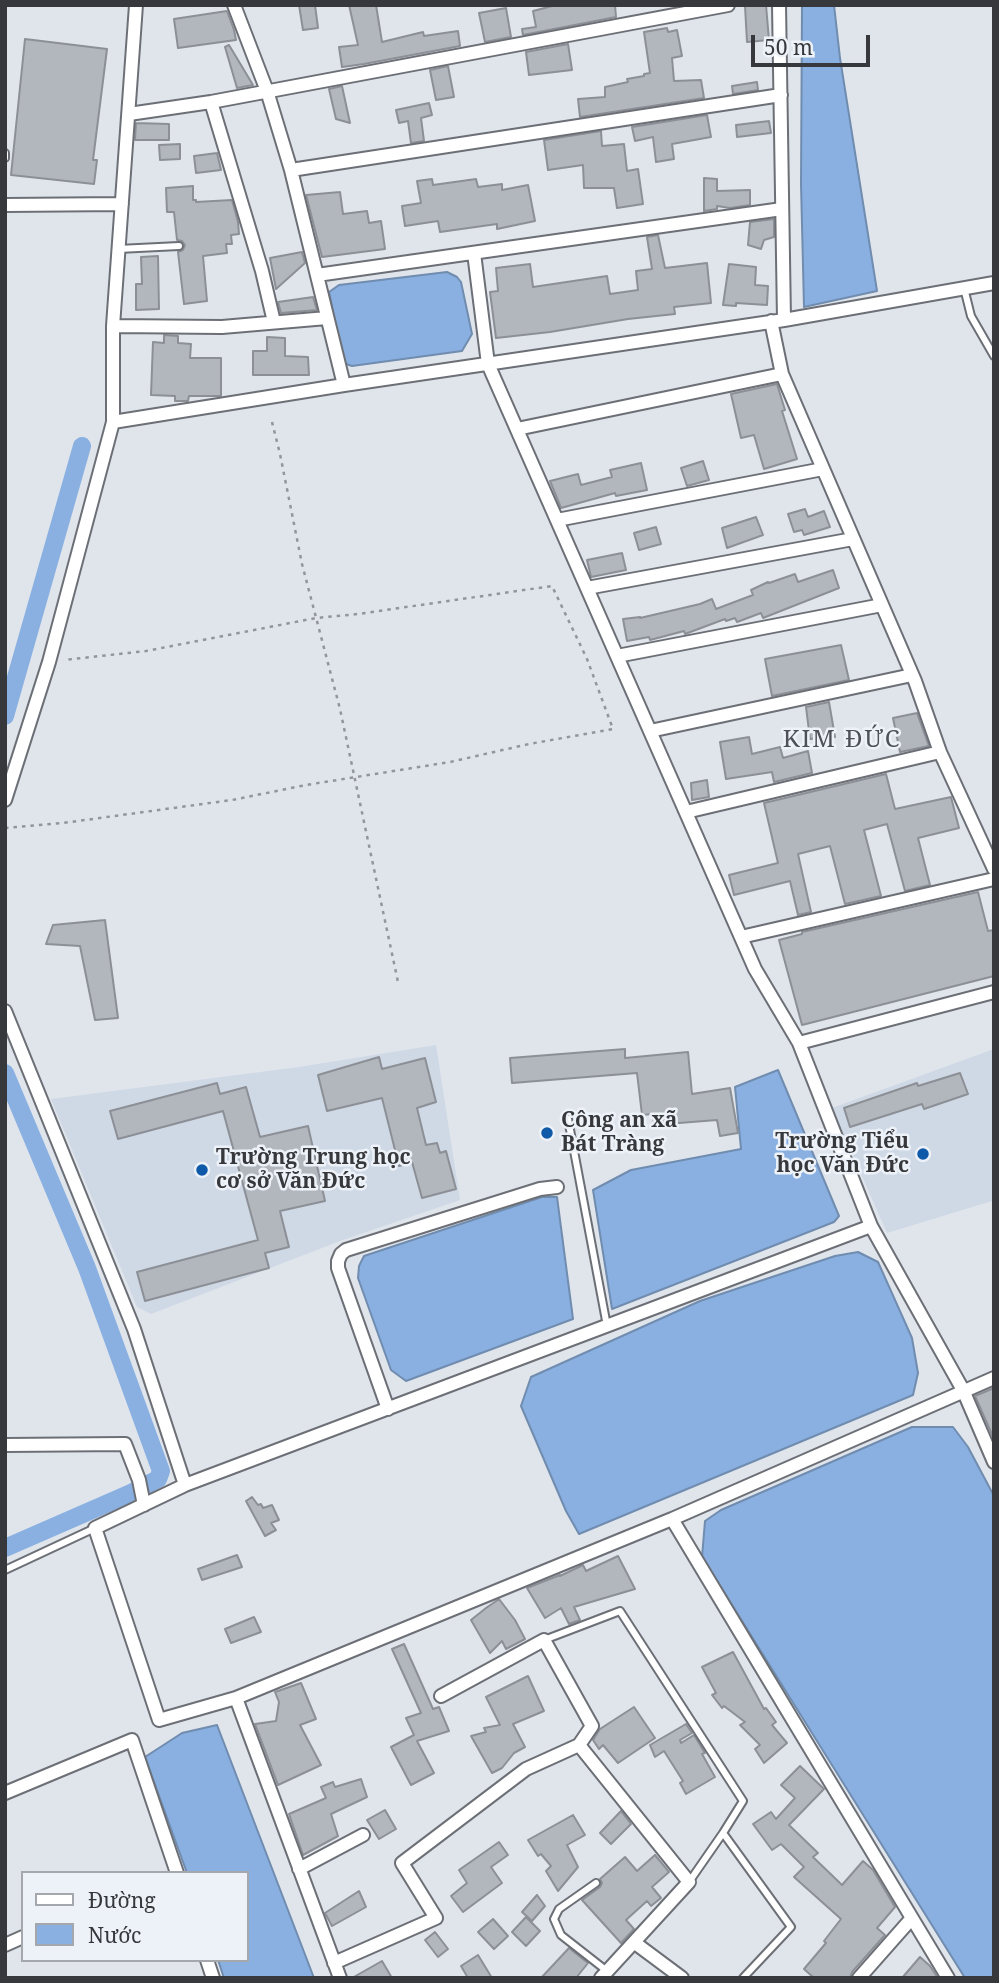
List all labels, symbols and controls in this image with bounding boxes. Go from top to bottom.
scale bar [754,21,873,65]
text: 50 m [764,33,813,61]
district label: KIM ĐỨC [784,726,900,754]
place label: Công an xã Bát Tràng [561,1108,677,1158]
marker: Công an xã Bát Tràng [539,1125,555,1141]
place label: Trường Tiểu học Văn Đức [775,1129,909,1179]
place label: Trường Trung học cơ sở Văn Đức [216,1145,411,1195]
marker: Trường Tiểu học Văn Đức [915,1146,931,1162]
marker: Trường Trung học cơ sở Văn Đức [194,1162,210,1178]
legend [21,1871,248,1962]
text: Đường [88,1886,155,1914]
text: Nước [88,1921,141,1949]

